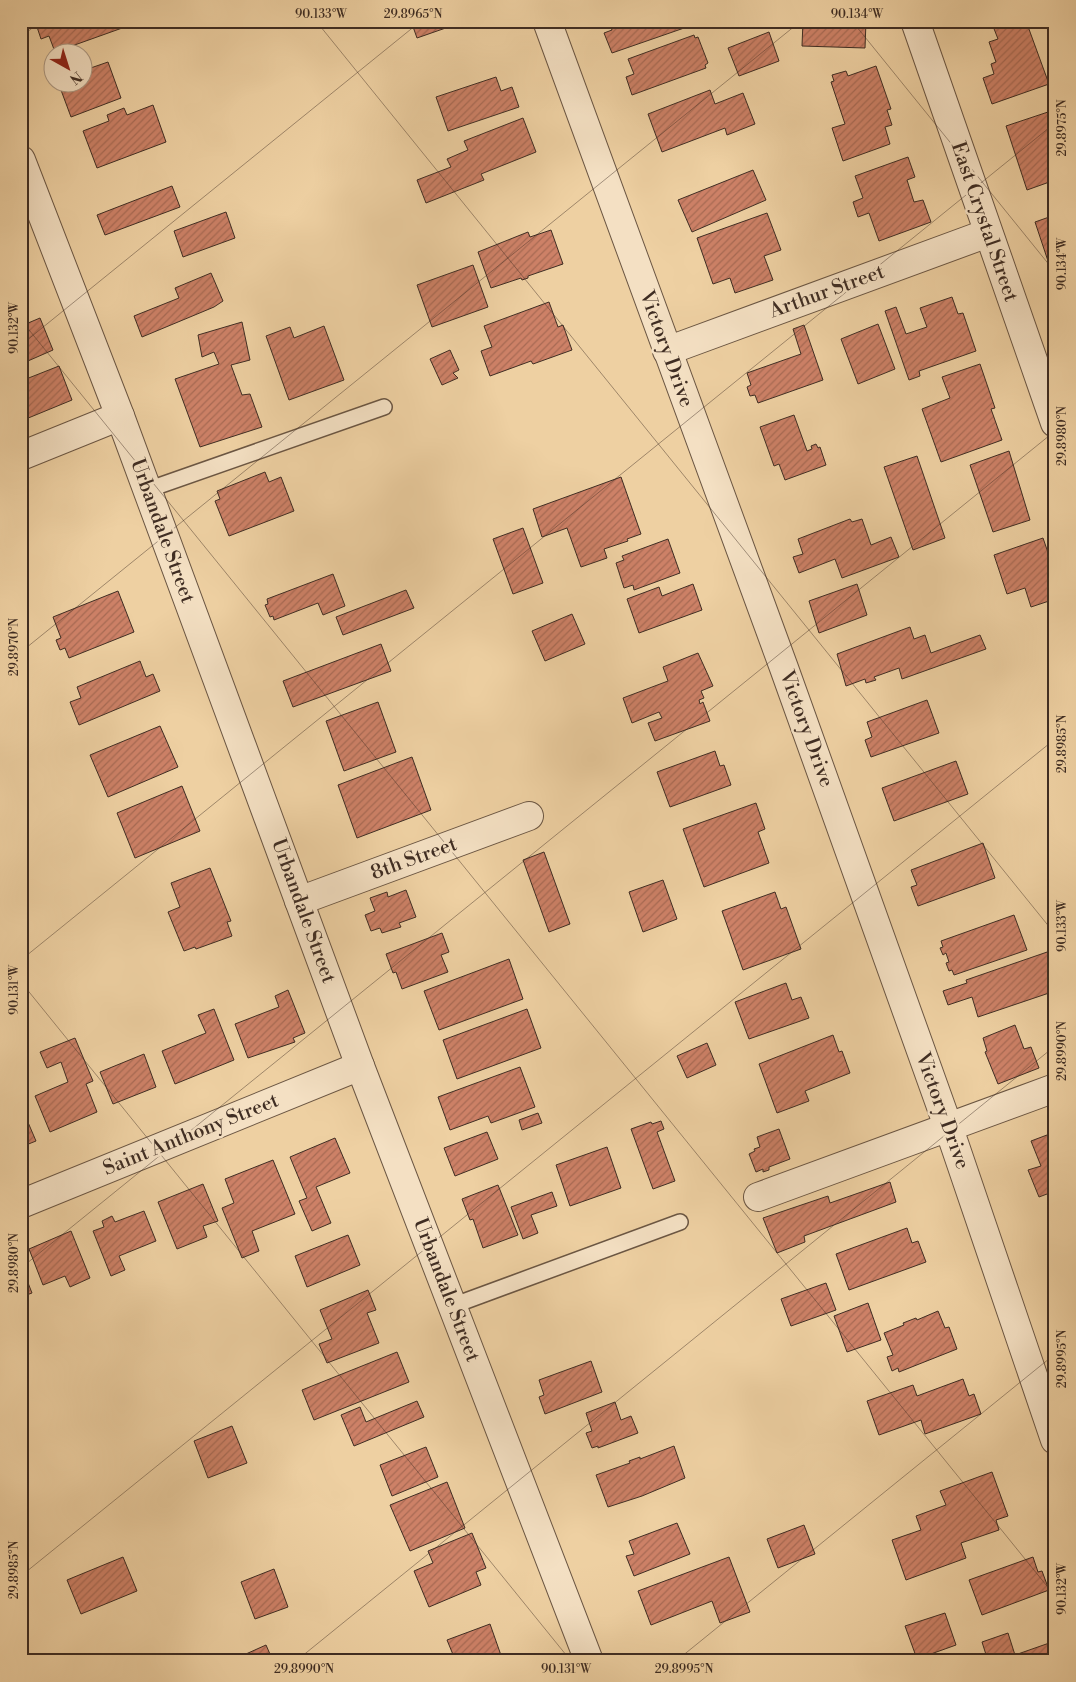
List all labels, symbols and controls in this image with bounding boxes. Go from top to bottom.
text: 90.133°W [295,7,348,22]
text: 29.8965°N [384,7,442,22]
text: 90.134°W [831,7,884,22]
north arrow [42,42,92,92]
text: N [66,67,86,88]
text: 29.8975°N [1055,99,1070,157]
street label: East Crystal Street [945,139,1023,305]
text: 90.134°W [1055,237,1070,290]
street label: Arthur Street [765,260,888,325]
street label: Victory Drive [633,286,699,411]
text: 90.132°W [7,301,22,354]
text: 29.8980°N [1055,406,1070,466]
street label: Urbandale Street [124,455,200,607]
text: 29.8970°N [7,618,22,676]
street label: Victory Drive [773,666,839,791]
text: 29.8985°N [1055,715,1070,773]
street label: 8th Street [367,832,461,886]
street label: Urbandale Street [265,835,341,987]
text: 90.133°W [1055,899,1070,952]
text: 90.131°W [7,964,22,1015]
text: 29.8990°N [1055,1021,1070,1081]
street label: Victory Drive [909,1048,975,1173]
street label: Saint Anthony Street [99,1088,283,1182]
street label: Urbandale Street [407,1214,485,1366]
text: 29.8980°N [7,1233,22,1293]
text: 29.8995°N [1055,1330,1070,1388]
text: 29.8985°N [7,1541,22,1599]
text: 90.132°W [1055,1562,1070,1615]
text: 29.8990°N [274,1662,334,1677]
text: 90.131°W [541,1662,592,1677]
text: 29.8995°N [655,1662,713,1677]

